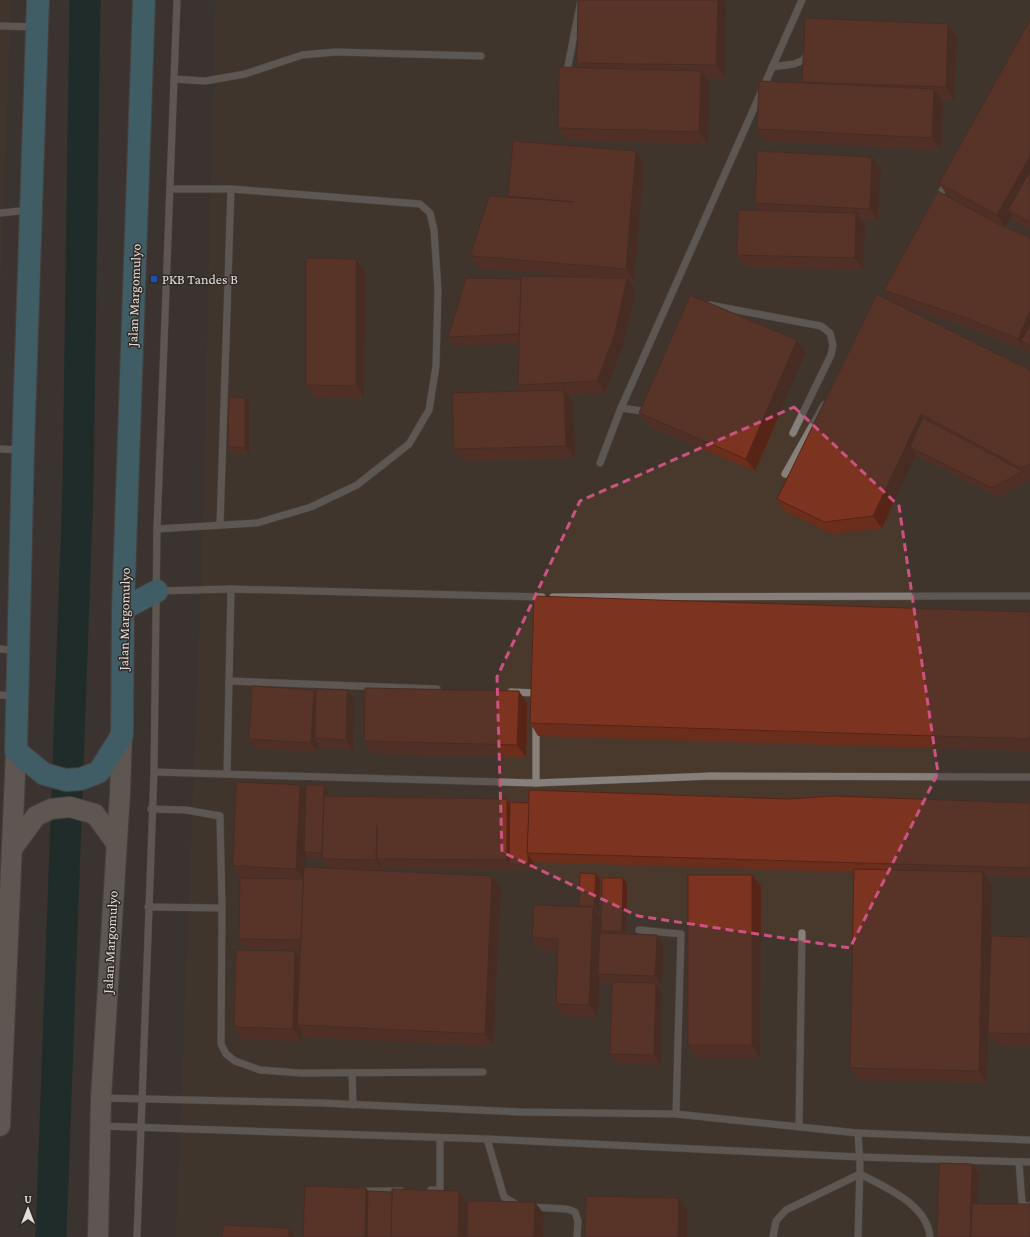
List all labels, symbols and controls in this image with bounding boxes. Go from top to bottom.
street label: Jalan Margomulyo [124,243,144,349]
place label: PKB Tandes B [162,271,238,287]
marker: PKB Tandes B [149,274,159,284]
street label: Jalan Margomulyo [115,567,133,673]
street label: Jalan Margomulyo [99,890,121,996]
north arrow [8,1189,48,1229]
text: U [24,1193,32,1205]

